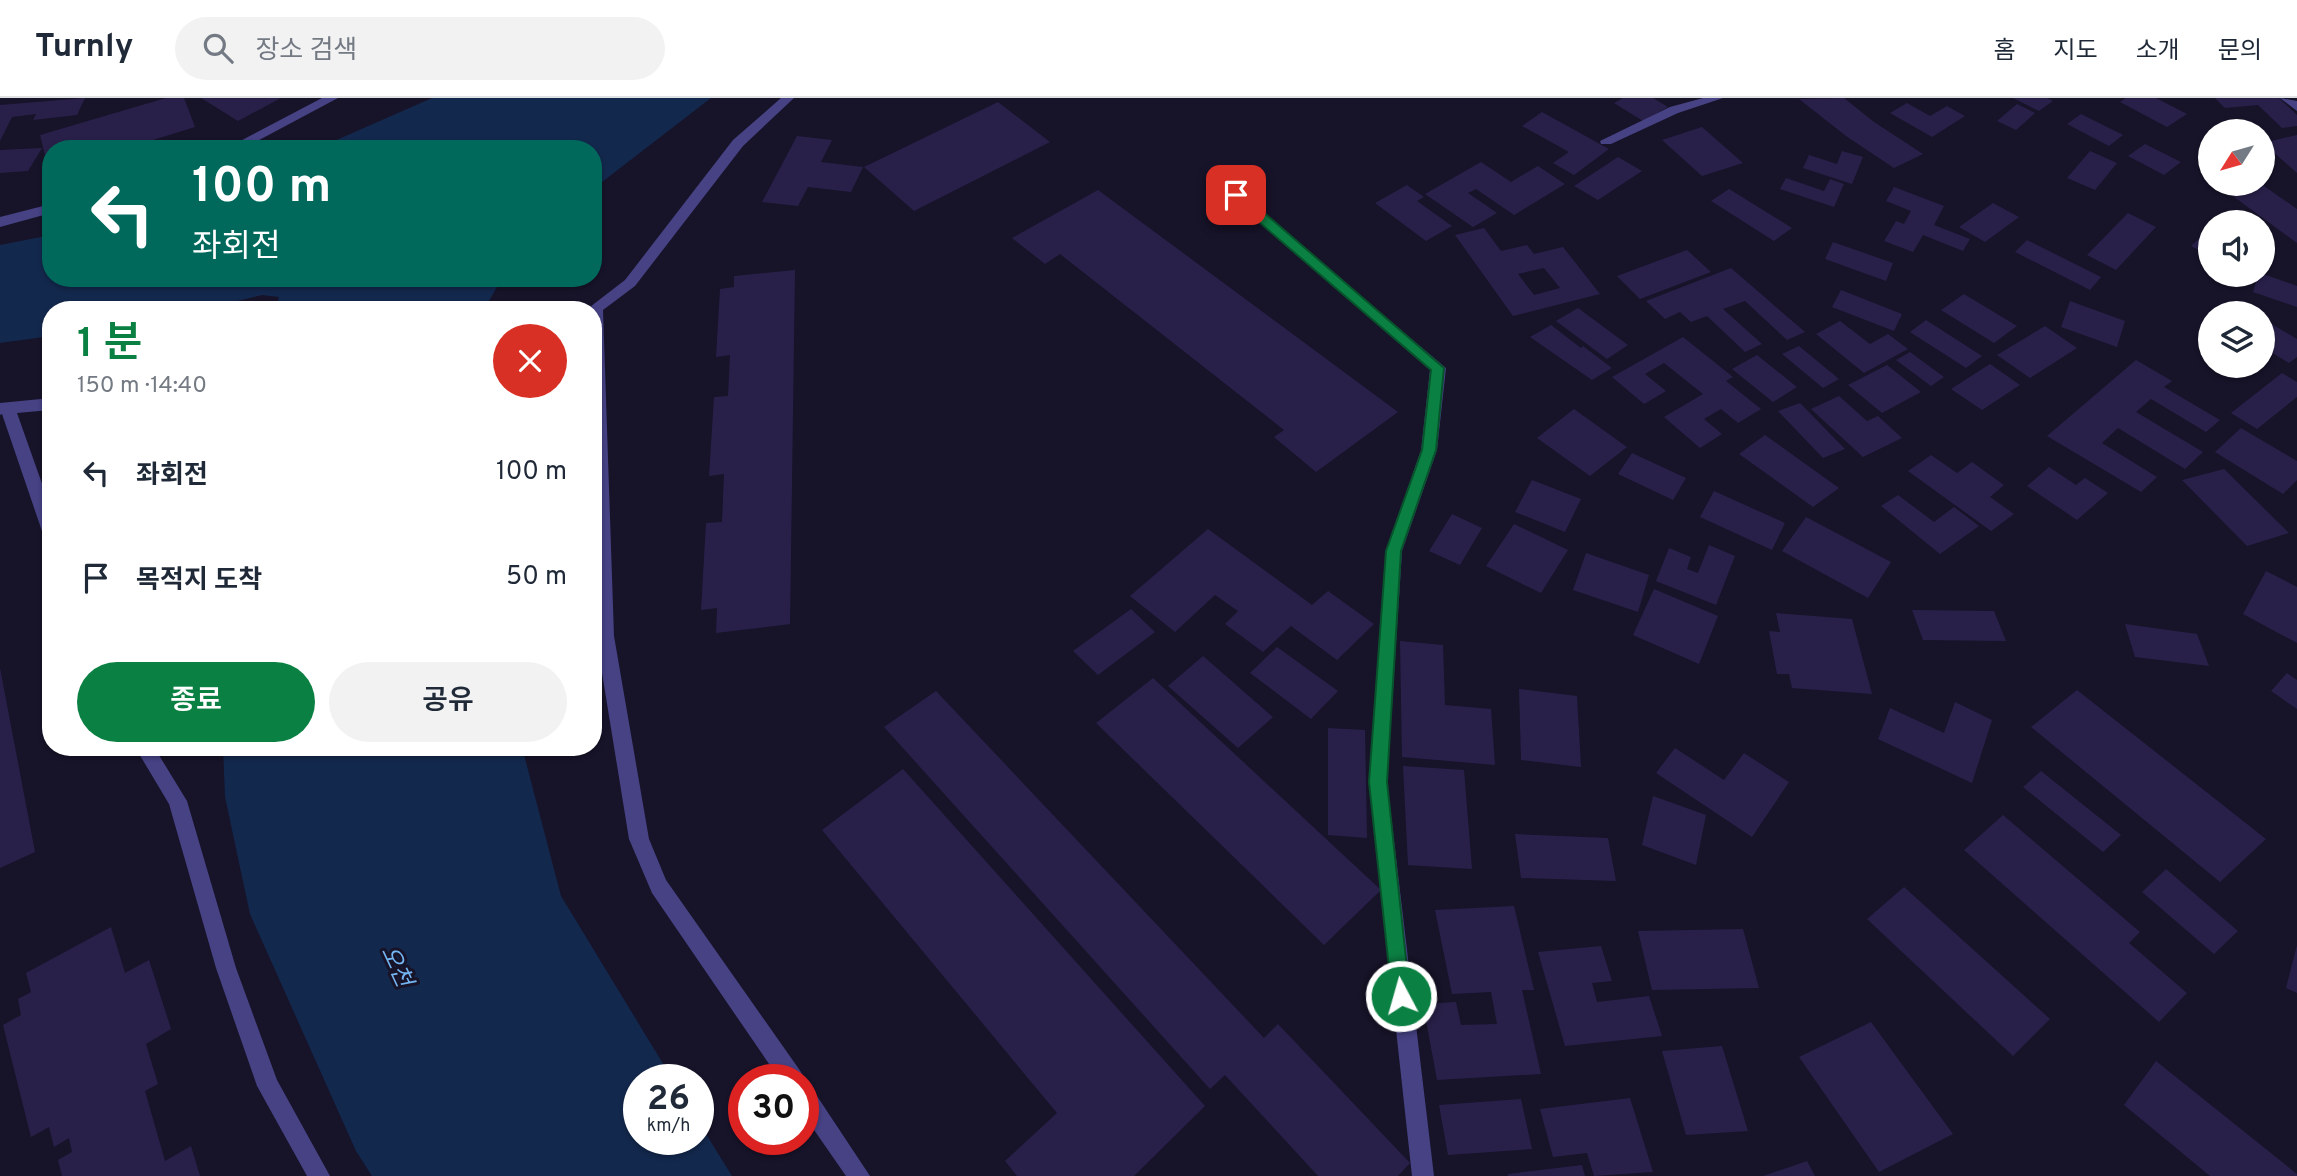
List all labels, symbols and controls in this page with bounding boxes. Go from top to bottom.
search box [175,17,665,80]
text: Turnly [35,27,133,69]
icon: search [199,29,237,67]
text: 장소 검색 [255,35,357,68]
text: 홈 [1993,37,2015,67]
text: 지도 [2053,37,2098,67]
text: 소개 [2136,37,2180,67]
text: 문의 [2218,37,2262,67]
north arrow [2198,119,2275,196]
map controls [2198,119,2275,378]
text: 100 m [192,158,331,220]
pin [1206,165,1266,225]
icon: left [77,168,168,259]
icon: arrive [1217,176,1255,214]
button: sound [2198,210,2275,287]
text: 좌회전 [192,228,280,268]
button: layers [2198,301,2275,378]
text: 1 분 [77,319,142,372]
button: close [493,324,567,398]
text: 150 m · 14:40 [77,372,207,401]
icon: left [77,454,115,492]
text: 100 m [496,456,567,489]
text: 좌회전 [136,460,208,493]
icon: arrive [77,559,115,597]
text: 50 m [506,561,567,594]
text: 목적지 도착 [136,565,262,598]
button: 종료 [77,662,315,742]
button: 공유 [329,662,567,742]
water label: 오천 [373,942,418,995]
position arrow [1364,959,1438,1033]
speed limit sign: 30 [728,1064,819,1155]
text: 26 [647,1078,690,1122]
text: km/h [647,1115,690,1138]

